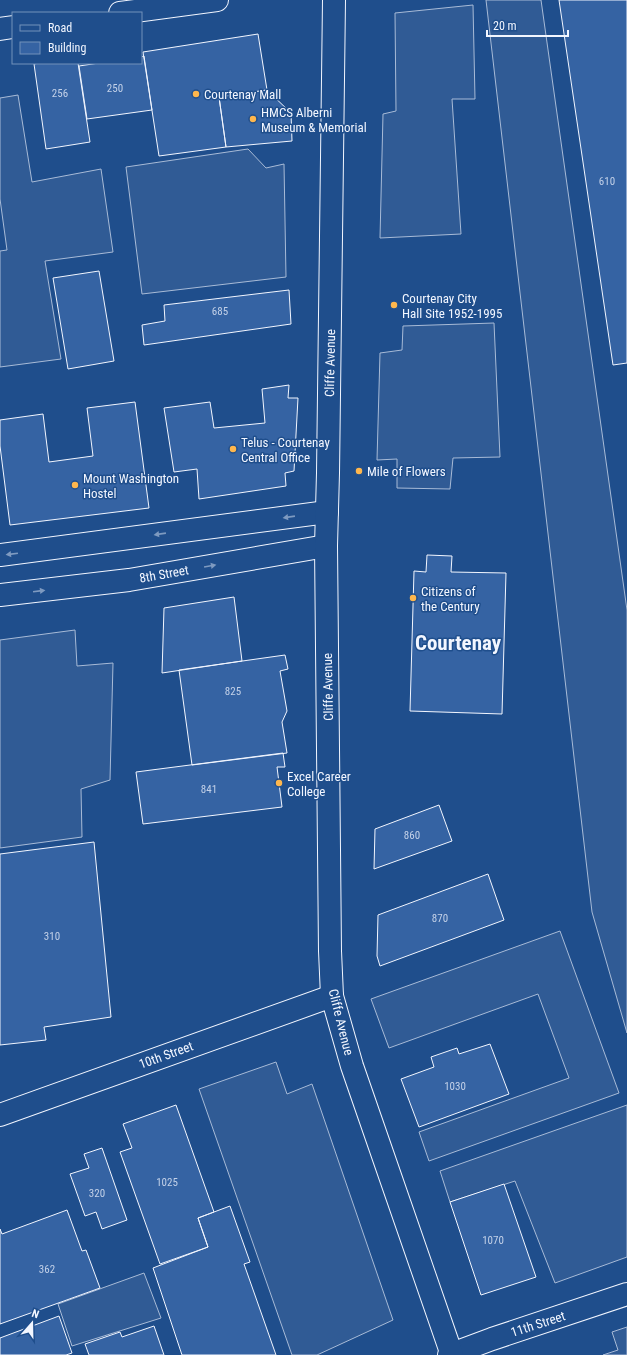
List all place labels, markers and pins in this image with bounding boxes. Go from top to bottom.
place label: Courtenay Mall [204,87,281,102]
marker: Courtenay Mall [191,89,201,99]
place label: HMCS Alberni Museum & Memorial [261,105,367,135]
marker: HMCS Alberni Museum & Memorial [248,114,258,124]
place label: Courtenay City Hall Site 1952-1995 [402,291,502,321]
marker: Courtenay City Hall Site 1952-1995 [389,300,399,310]
place label: Telus - Courtenay Central Office [241,435,330,465]
marker: Telus - Courtenay Central Office [228,444,238,454]
place label: Mile of Flowers [367,464,446,479]
marker: Mile of Flowers [354,466,364,476]
place label: Mount Washington Hostel [83,471,179,501]
marker: Mount Washington Hostel [70,480,80,490]
place label: Citizens of the Century [421,584,480,614]
marker: Citizens of the Century [408,593,418,603]
place label: Excel Career College [287,769,351,799]
marker: Excel Career College [274,778,284,788]

